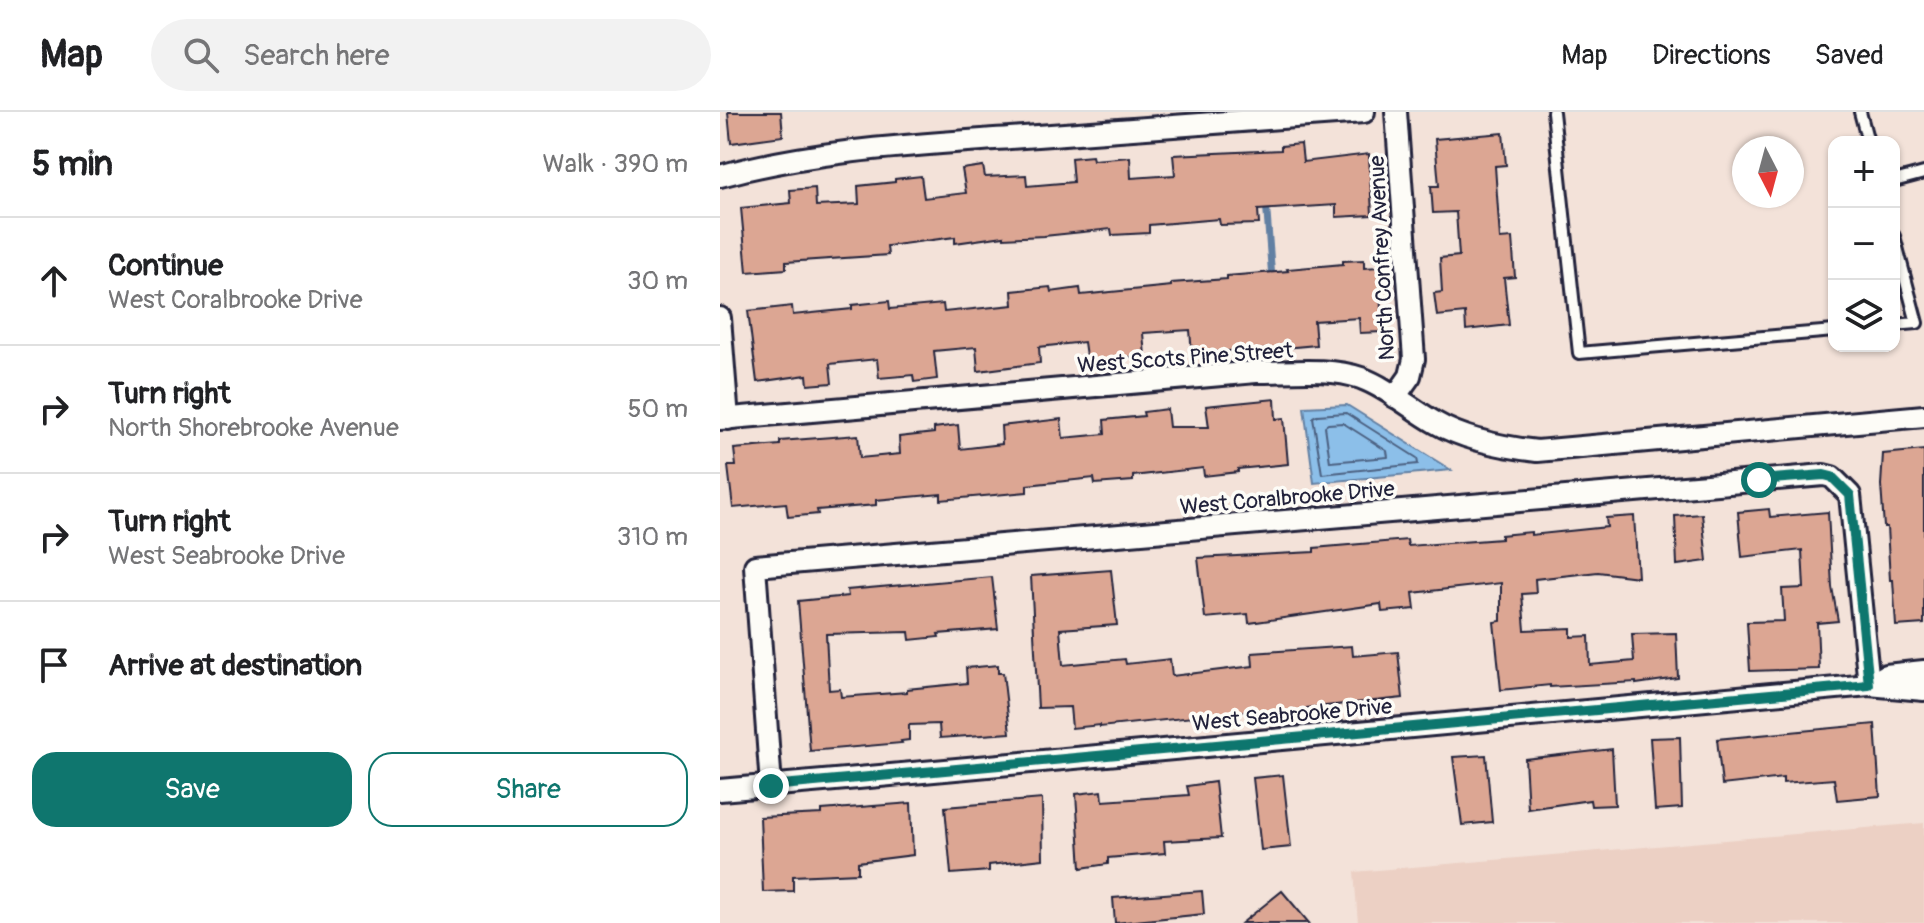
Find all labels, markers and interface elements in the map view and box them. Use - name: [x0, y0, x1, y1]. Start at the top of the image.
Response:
- search box: [151, 19, 711, 91]
- text: Map: [40, 31, 103, 79]
- icon: search: [179, 33, 223, 77]
- text: Search here: [243, 37, 390, 74]
- text: Map: [1561, 38, 1608, 73]
- text: Directions: [1652, 38, 1771, 73]
- text: Saved: [1815, 38, 1884, 73]
- north arrow: [1732, 136, 1804, 208]
- map controls: [1828, 136, 1900, 352]
- button: +: [1828, 136, 1900, 208]
- text: 5 min: [32, 143, 113, 186]
- text: Walk · 390 m: [543, 148, 688, 180]
- street label: North Confrey Avenue: [1363, 155, 1401, 361]
- button: −: [1828, 208, 1900, 280]
- text: Continue: [108, 247, 223, 284]
- icon: ahead: [32, 259, 76, 303]
- text: 30 m: [627, 265, 688, 297]
- button: layers: [1828, 280, 1900, 352]
- text: West Coralbrooke Drive: [108, 284, 363, 316]
- street label: West Scots Pine Street: [1076, 336, 1294, 379]
- text: Turn right: [108, 375, 231, 412]
- icon: right: [32, 387, 76, 431]
- text: 50 m: [627, 393, 688, 425]
- text: North Shorebrooke Avenue: [108, 412, 399, 444]
- route start: [1741, 462, 1777, 498]
- street label: West Coralbrooke Drive: [1179, 475, 1396, 521]
- text: Turn right: [108, 503, 231, 540]
- icon: right: [32, 515, 76, 559]
- text: 310 m: [617, 521, 688, 553]
- text: West Seabrooke Drive: [108, 540, 345, 572]
- icon: arrive: [32, 643, 76, 687]
- text: Arrive at destination: [108, 647, 362, 684]
- street label: West Seabrooke Drive: [1191, 692, 1393, 738]
- button: Save: [32, 752, 352, 827]
- button: Share: [368, 752, 688, 827]
- route end: [753, 768, 789, 804]

